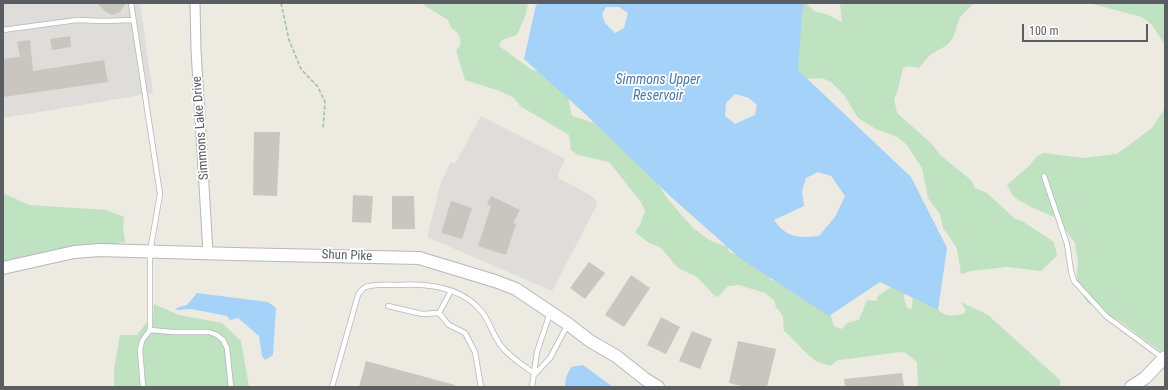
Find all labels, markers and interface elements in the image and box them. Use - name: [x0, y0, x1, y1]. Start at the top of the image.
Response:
- scale bar: [1024, 16, 1150, 42]
- text: 100 m: [1029, 24, 1059, 38]
- water label: Simmons Upper Reservoir: [616, 72, 700, 104]
- street label: Simmons Lake Drive: [190, 75, 212, 181]
- street label: Shun Pike: [321, 247, 373, 265]

